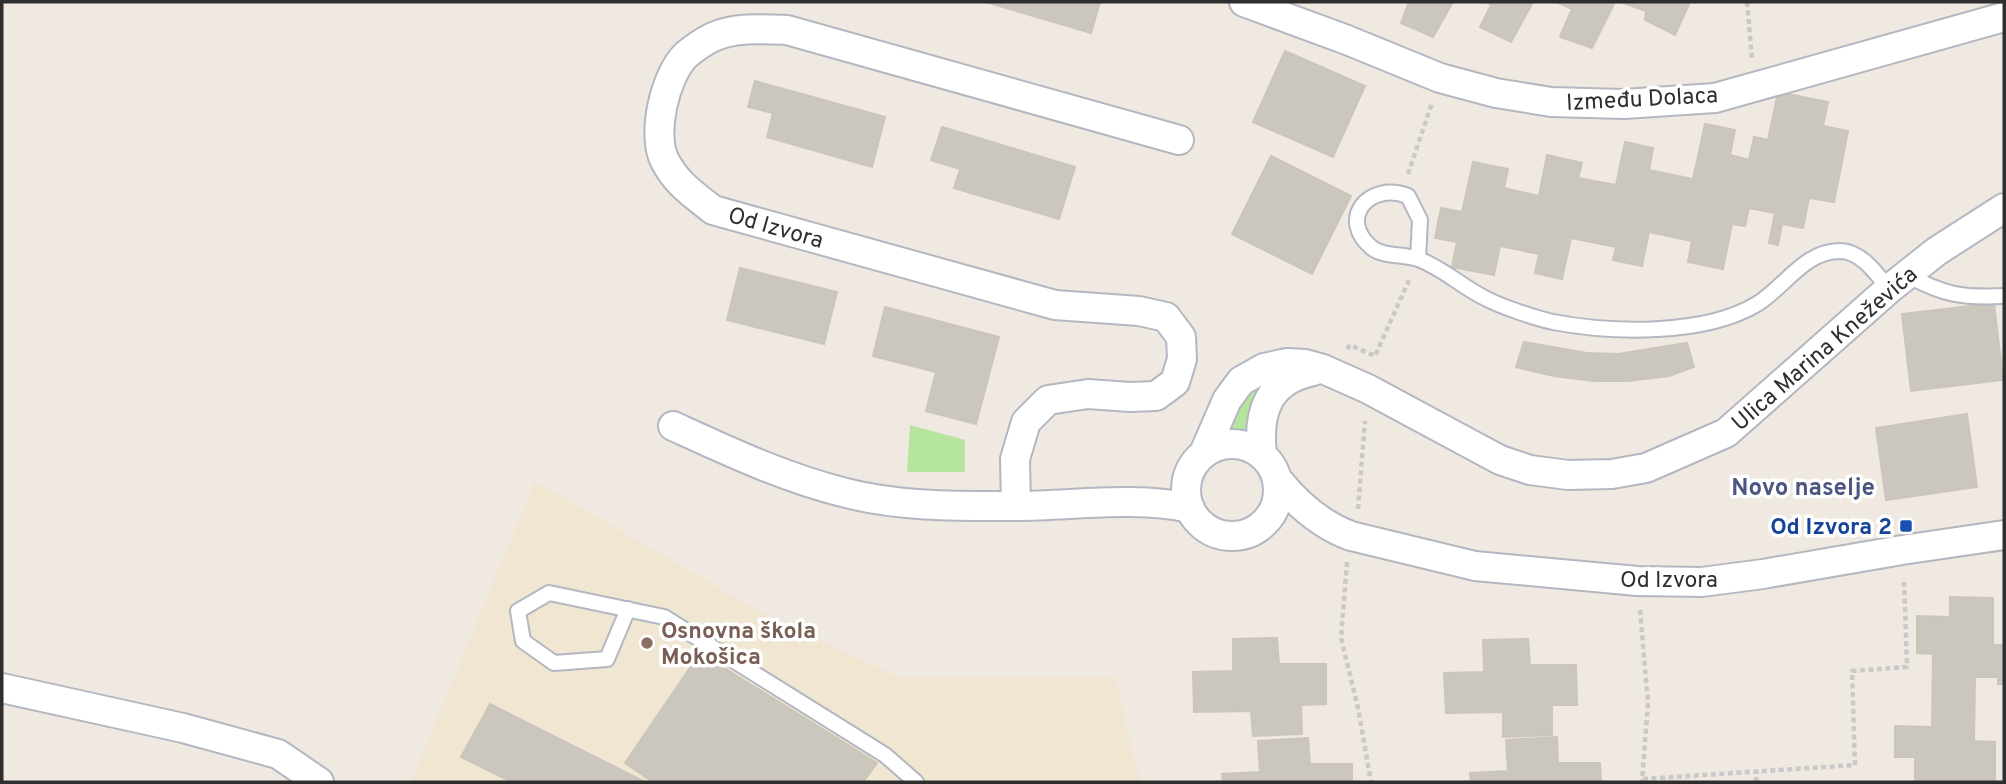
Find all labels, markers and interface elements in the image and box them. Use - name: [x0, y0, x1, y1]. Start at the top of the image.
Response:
- street label: Između Dolaca: [1565, 82, 1719, 119]
- street label: Od Izvora: [724, 202, 826, 257]
- street label: Ulica Marina Kneževića: [1727, 261, 1925, 439]
- district label: Novo naselje: [1731, 474, 1875, 504]
- place label: Od Izvora 2: [1770, 514, 1892, 543]
- marker: Od Izvora 2: [1898, 518, 1914, 534]
- street label: Od Izvora: [1620, 567, 1718, 596]
- place label: Osnovna škola Mokošica: [661, 618, 816, 673]
- marker: Osnovna škola Mokošica: [639, 635, 655, 651]

